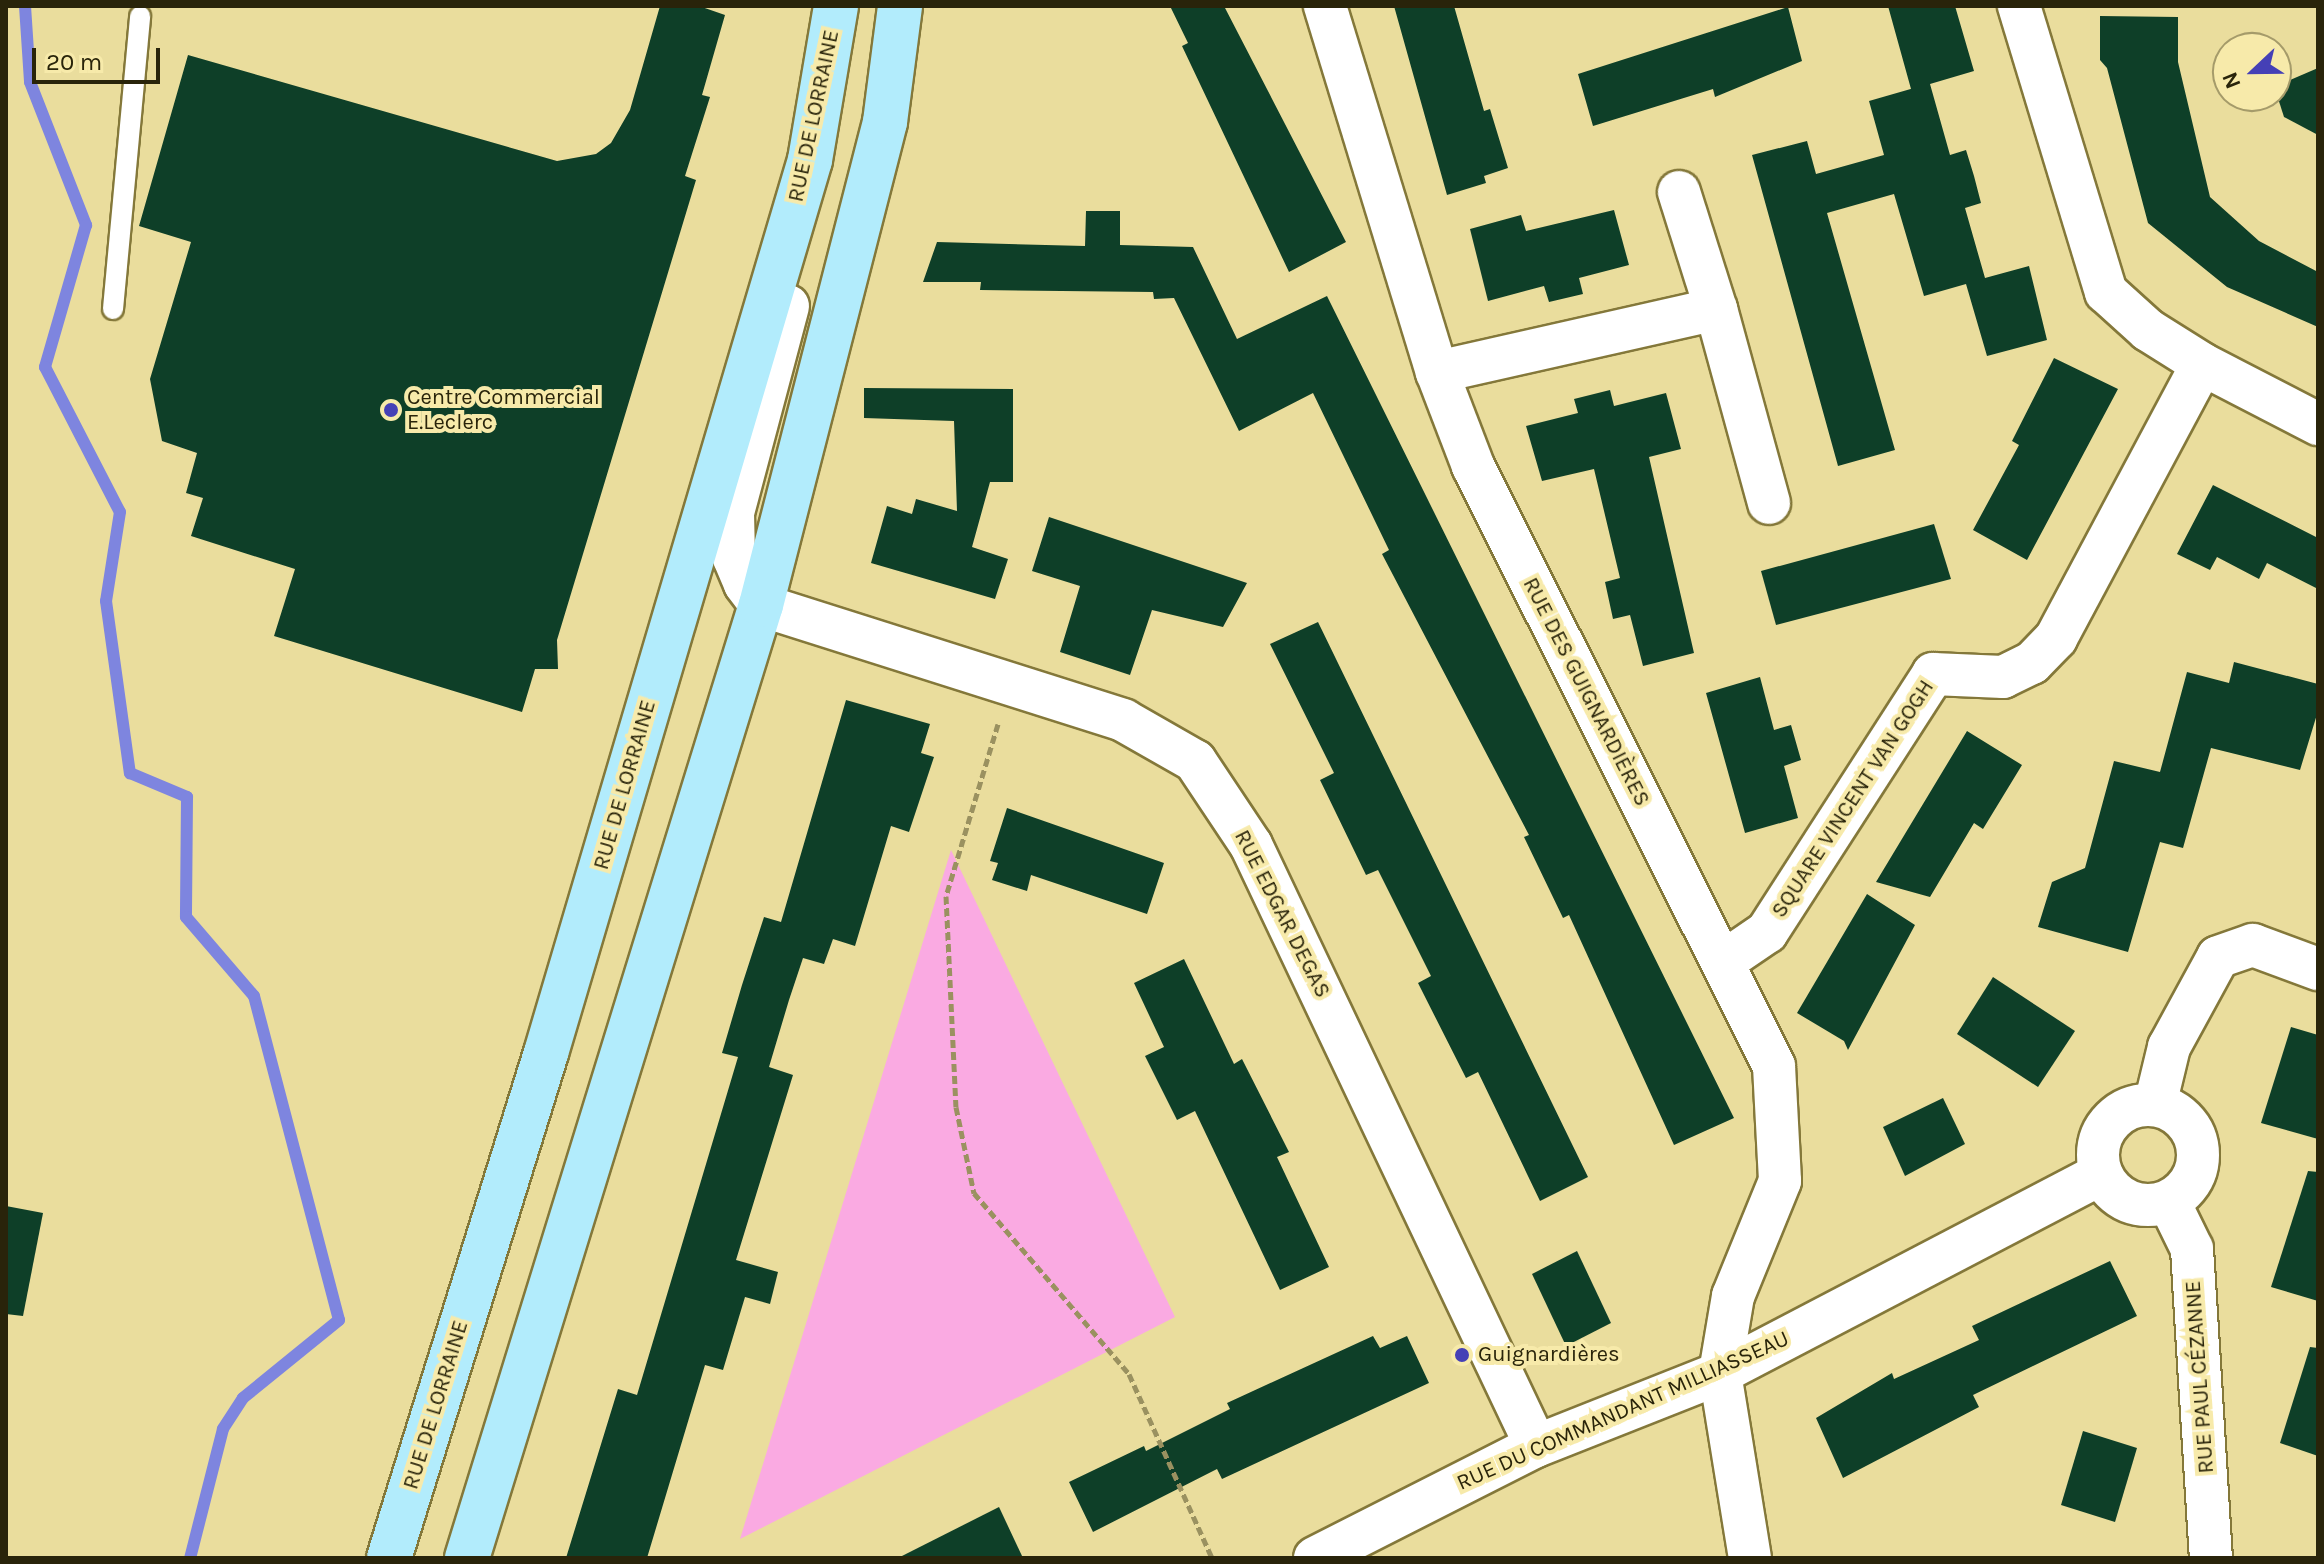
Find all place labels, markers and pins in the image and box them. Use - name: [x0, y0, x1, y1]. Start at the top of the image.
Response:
- place label: Centre Commercial E.Leclerc: [407, 384, 600, 436]
- marker: Centre Commercial E.Leclerc: [382, 401, 400, 419]
- place label: Guignardières: [1478, 1342, 1620, 1368]
- marker: Guignardières: [1453, 1346, 1471, 1364]

